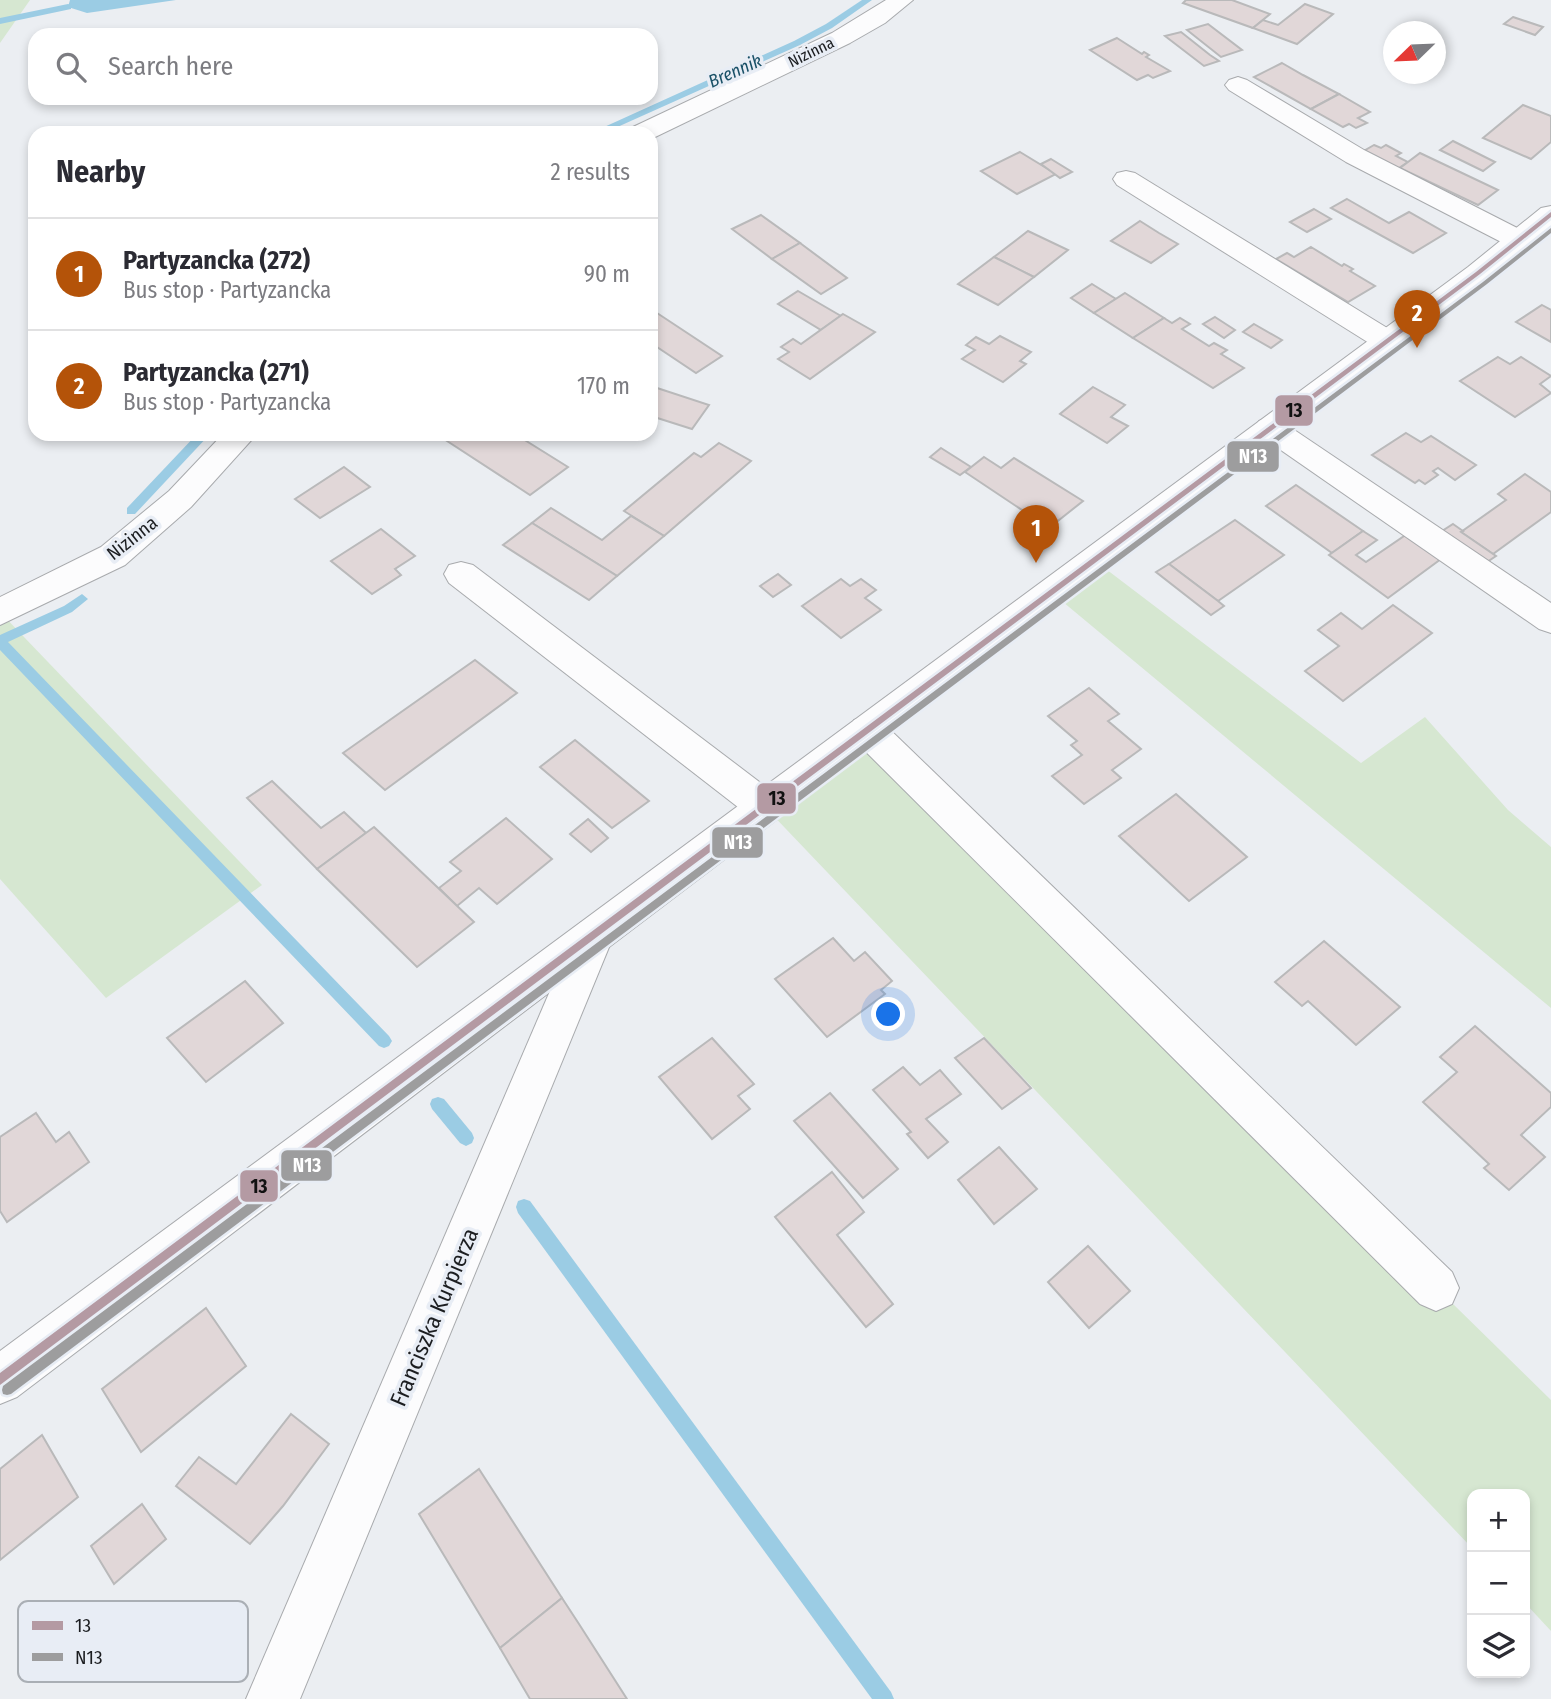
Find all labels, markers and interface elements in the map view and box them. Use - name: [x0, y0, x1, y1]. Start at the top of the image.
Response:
- north arrow: [1383, 21, 1446, 84]
- search box: [28, 28, 658, 105]
- street label: Nizinna: [785, 33, 837, 71]
- icon: search: [52, 48, 90, 86]
- water label: Brennik: [705, 49, 765, 93]
- text: Search here: [108, 51, 233, 82]
- text: Nearby: [56, 154, 145, 190]
- text: 2 results: [550, 158, 630, 186]
- text: Partyzancka (272): [123, 245, 310, 276]
- text: 1: [74, 260, 84, 288]
- text: 90 m: [584, 260, 630, 288]
- text: Bus stop · Partyzancka: [123, 276, 331, 304]
- pin: 2: [1394, 290, 1440, 348]
- text: Partyzancka (271): [123, 357, 309, 388]
- text: 2: [74, 372, 84, 400]
- text: 170 m: [577, 372, 630, 400]
- text: Bus stop · Partyzancka: [123, 388, 331, 416]
- line badge: 13: [1274, 394, 1314, 427]
- text: 13: [1285, 399, 1303, 422]
- line badge: N13: [1226, 440, 1280, 473]
- text: N13: [1239, 445, 1267, 468]
- pin: 1: [1013, 505, 1059, 563]
- street label: Nizinna: [102, 511, 162, 565]
- line badge: 13: [756, 782, 797, 815]
- text: 13: [768, 787, 786, 810]
- line badge: N13: [711, 826, 764, 859]
- text: N13: [724, 831, 752, 854]
- your location: [871, 997, 905, 1031]
- line badge: N13: [280, 1149, 333, 1182]
- text: N13: [293, 1154, 321, 1177]
- line badge: 13: [239, 1169, 279, 1203]
- text: 13: [250, 1175, 268, 1198]
- street label: Franciszka Kurpierza: [384, 1224, 484, 1410]
- map controls: [1467, 1489, 1530, 1678]
- button: +: [1467, 1489, 1530, 1552]
- button: −: [1467, 1552, 1530, 1615]
- legend: [18, 1601, 248, 1682]
- text: 13: [75, 1614, 91, 1637]
- button: layers: [1467, 1615, 1530, 1678]
- text: N13: [75, 1646, 103, 1669]

